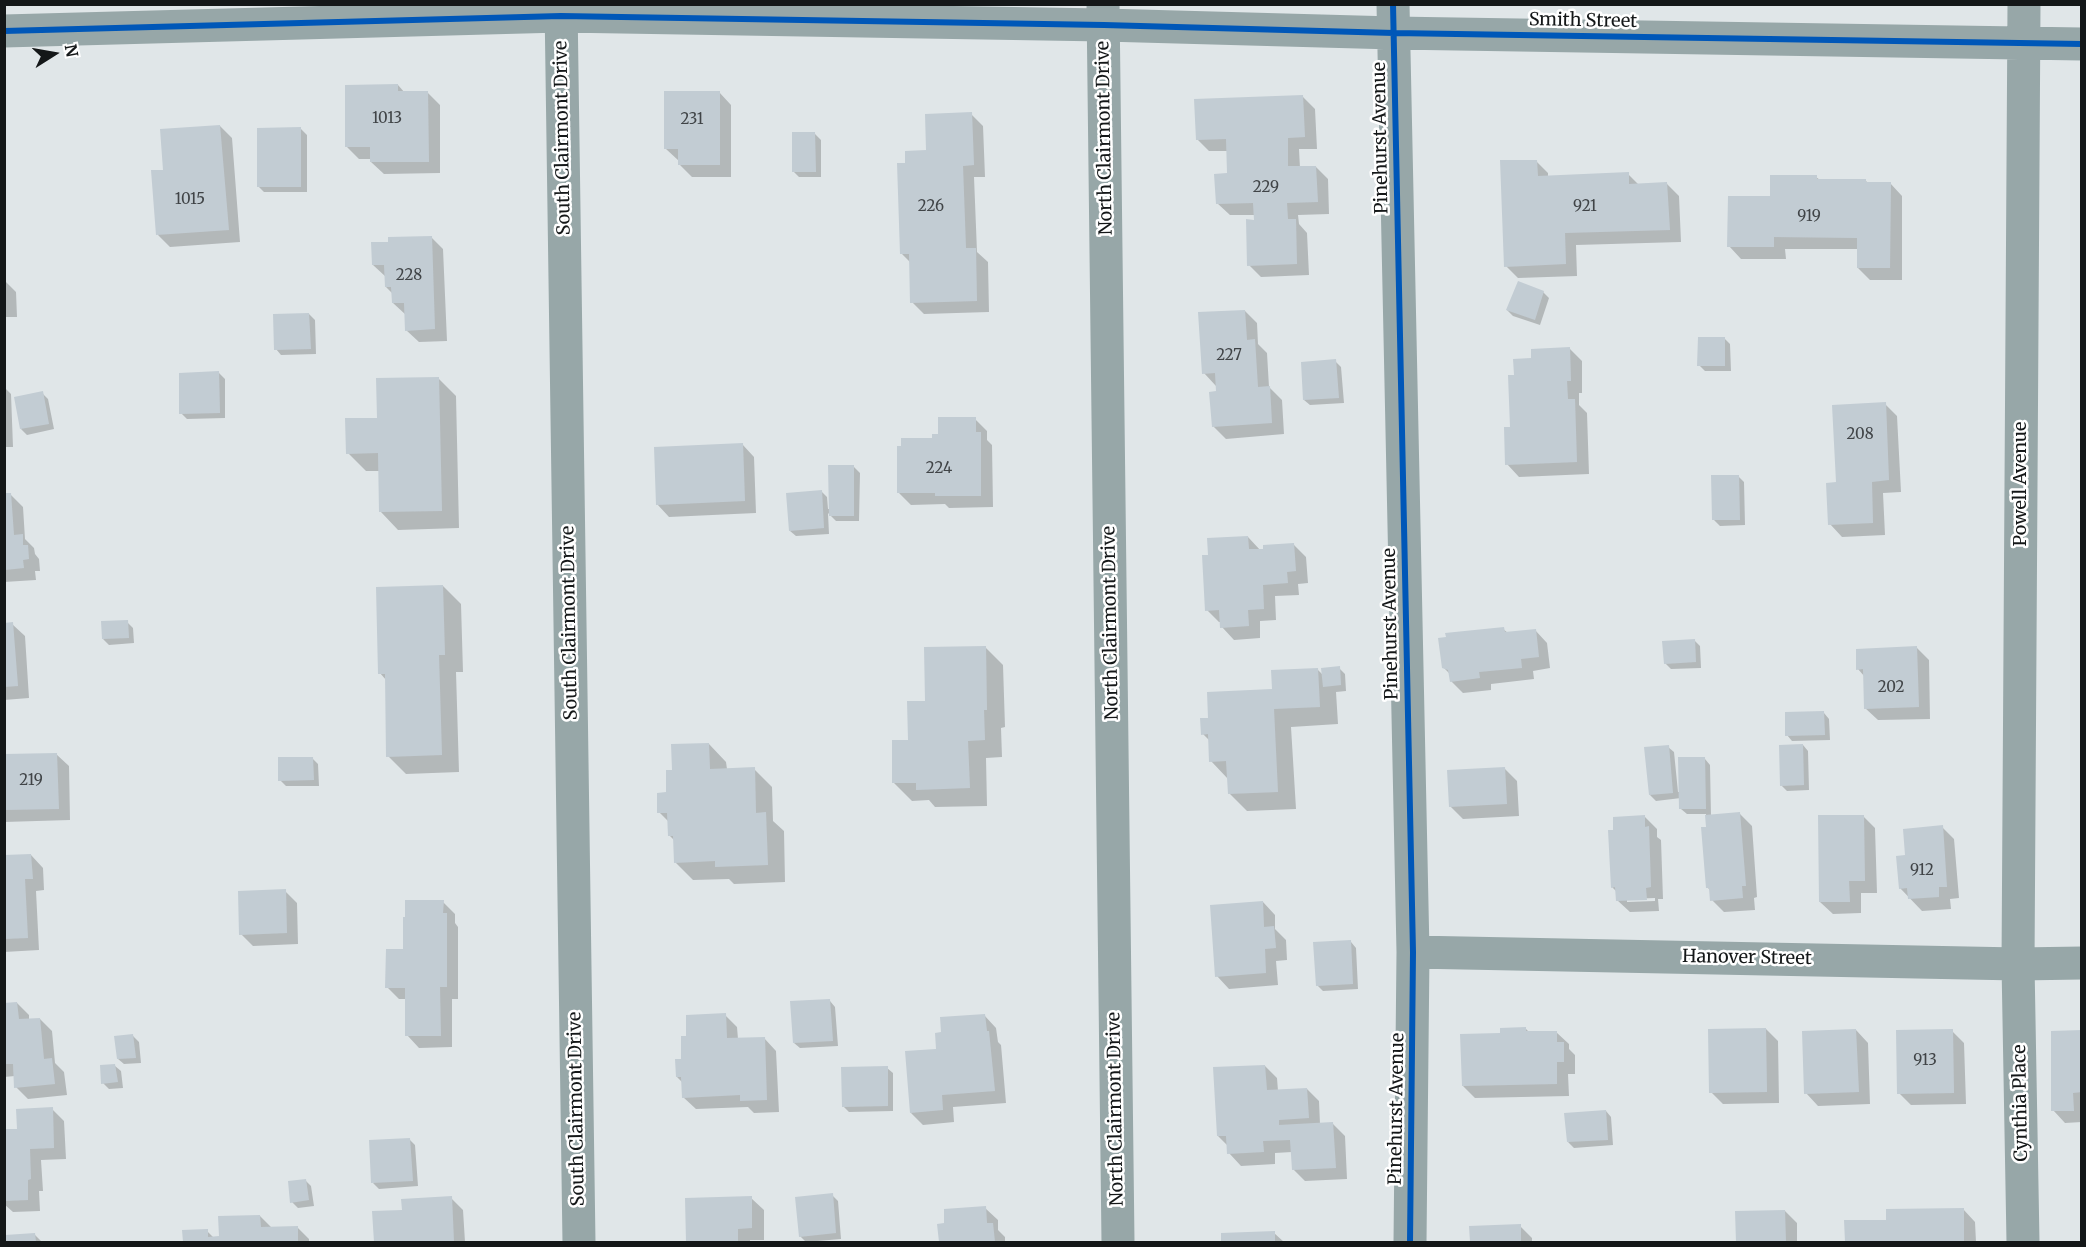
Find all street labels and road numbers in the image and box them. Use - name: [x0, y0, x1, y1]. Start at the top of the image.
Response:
- street label: Smith Street: [1529, 9, 1637, 33]
- street label: South Clairmont Drive: [551, 41, 575, 235]
- street label: North Clairmont Drive: [1093, 41, 1117, 235]
- street label: Pinehurst Avenue: [1369, 62, 1393, 214]
- street label: Powell Avenue: [2010, 422, 2032, 546]
- street label: South Clairmont Drive: [558, 526, 582, 720]
- street label: North Clairmont Drive: [1099, 526, 1123, 720]
- street label: Pinehurst Avenue: [1379, 548, 1403, 700]
- street label: Hanover Street: [1682, 946, 1812, 970]
- street label: South Clairmont Drive: [565, 1012, 589, 1206]
- street label: North Clairmont Drive: [1104, 1012, 1128, 1206]
- street label: Pinehurst Avenue: [1385, 1033, 1409, 1185]
- street label: Cynthia Place: [2009, 1044, 2033, 1162]

